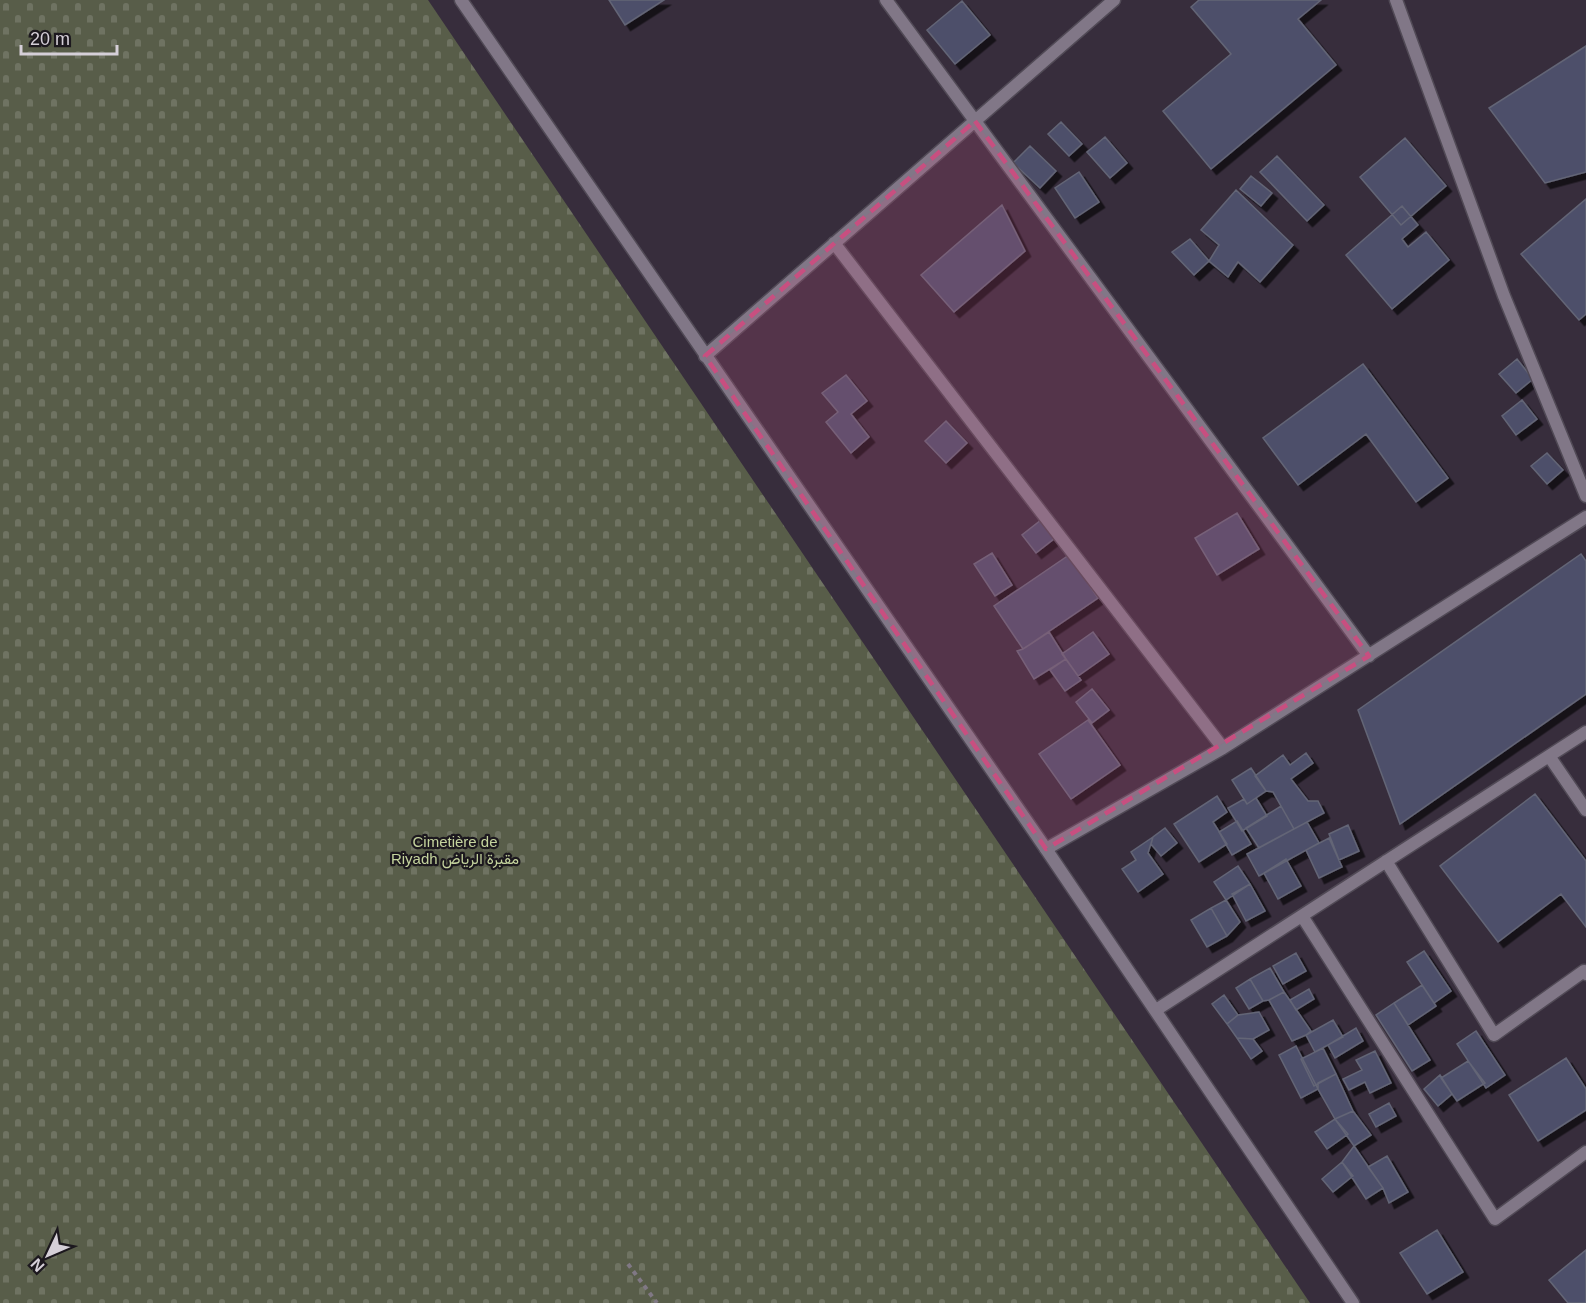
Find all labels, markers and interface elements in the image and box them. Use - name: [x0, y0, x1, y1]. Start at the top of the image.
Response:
- scale bar: [21, 18, 117, 56]
- text: 20 m: [30, 29, 70, 49]
- park label: Cimetière de Riyadh مقبرة الرياض: [391, 833, 519, 869]
- north arrow: [18, 1225, 78, 1285]
- text: N: [27, 1255, 48, 1275]

